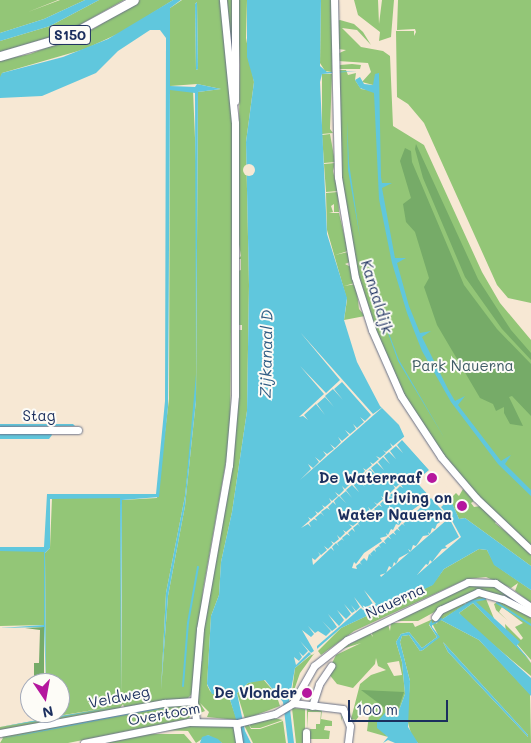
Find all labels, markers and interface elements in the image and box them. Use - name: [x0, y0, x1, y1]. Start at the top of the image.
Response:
- road number: S150: [49, 24, 91, 46]
- street label: Kanaaldijk: [357, 258, 397, 336]
- water label: Zijkanaal D: [256, 310, 276, 398]
- park label: Park Nauerna: [412, 357, 514, 375]
- street label: Stag: [22, 407, 56, 425]
- place label: De Waterraaf: [319, 469, 422, 487]
- marker: De Waterraaf: [426, 472, 438, 484]
- place label: Living on Water Nauerna: [337, 488, 452, 523]
- marker: Living on Water Nauerna: [456, 500, 468, 512]
- street label: Nauerna: [363, 580, 427, 622]
- north arrow: [20, 673, 70, 723]
- street label: Veldweg: [87, 682, 151, 712]
- place label: De Vlonder: [214, 684, 297, 702]
- marker: De Vlonder: [301, 687, 313, 699]
- scale bar: [351, 690, 451, 722]
- street label: Overtoom: [127, 699, 201, 729]
- text: 100 m: [356, 699, 398, 719]
- text: N: [41, 702, 55, 723]

